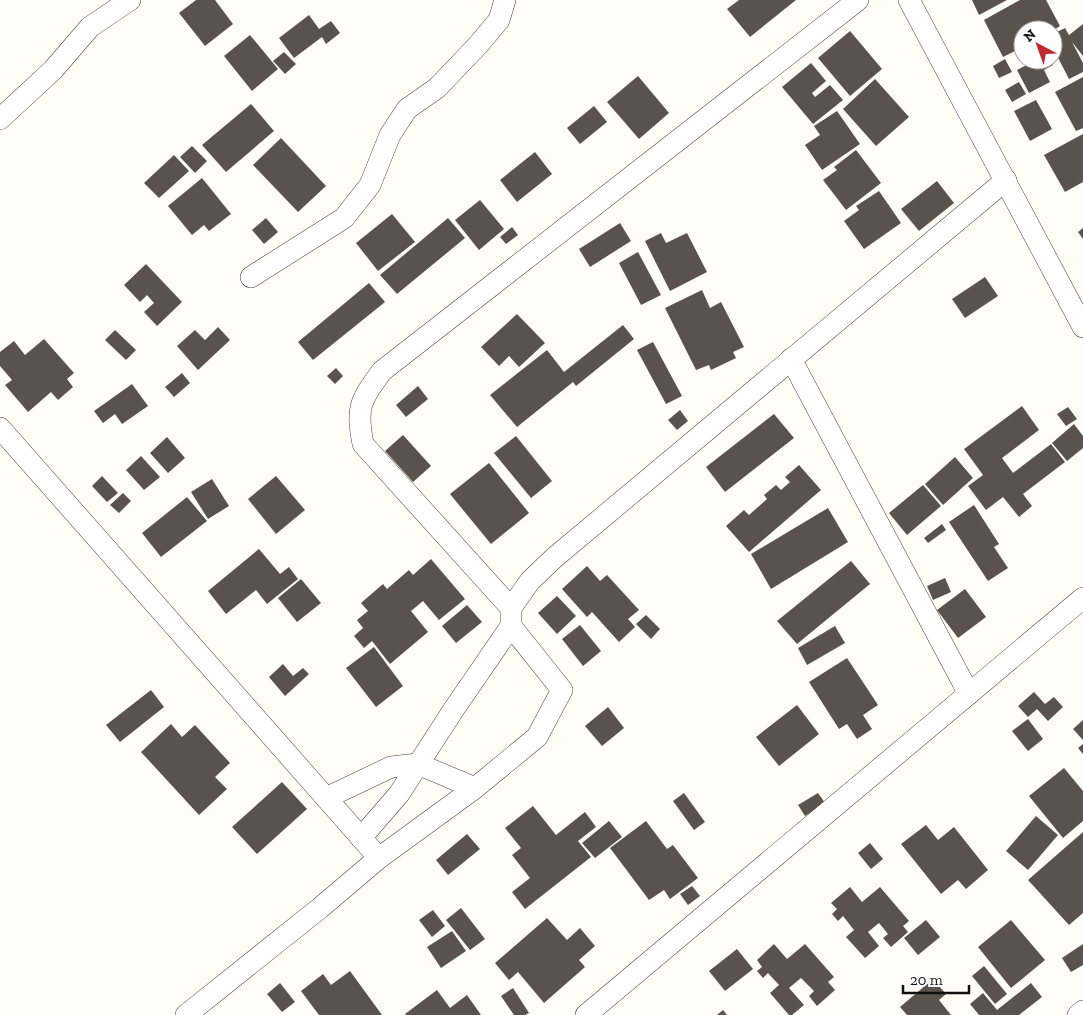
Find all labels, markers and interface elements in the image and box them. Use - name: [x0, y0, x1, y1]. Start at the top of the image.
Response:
- north arrow: [1013, 20, 1063, 70]
- text: N: [1020, 25, 1040, 45]
- scale bar: [903, 962, 969, 994]
- text: 20 m: [910, 971, 943, 989]

